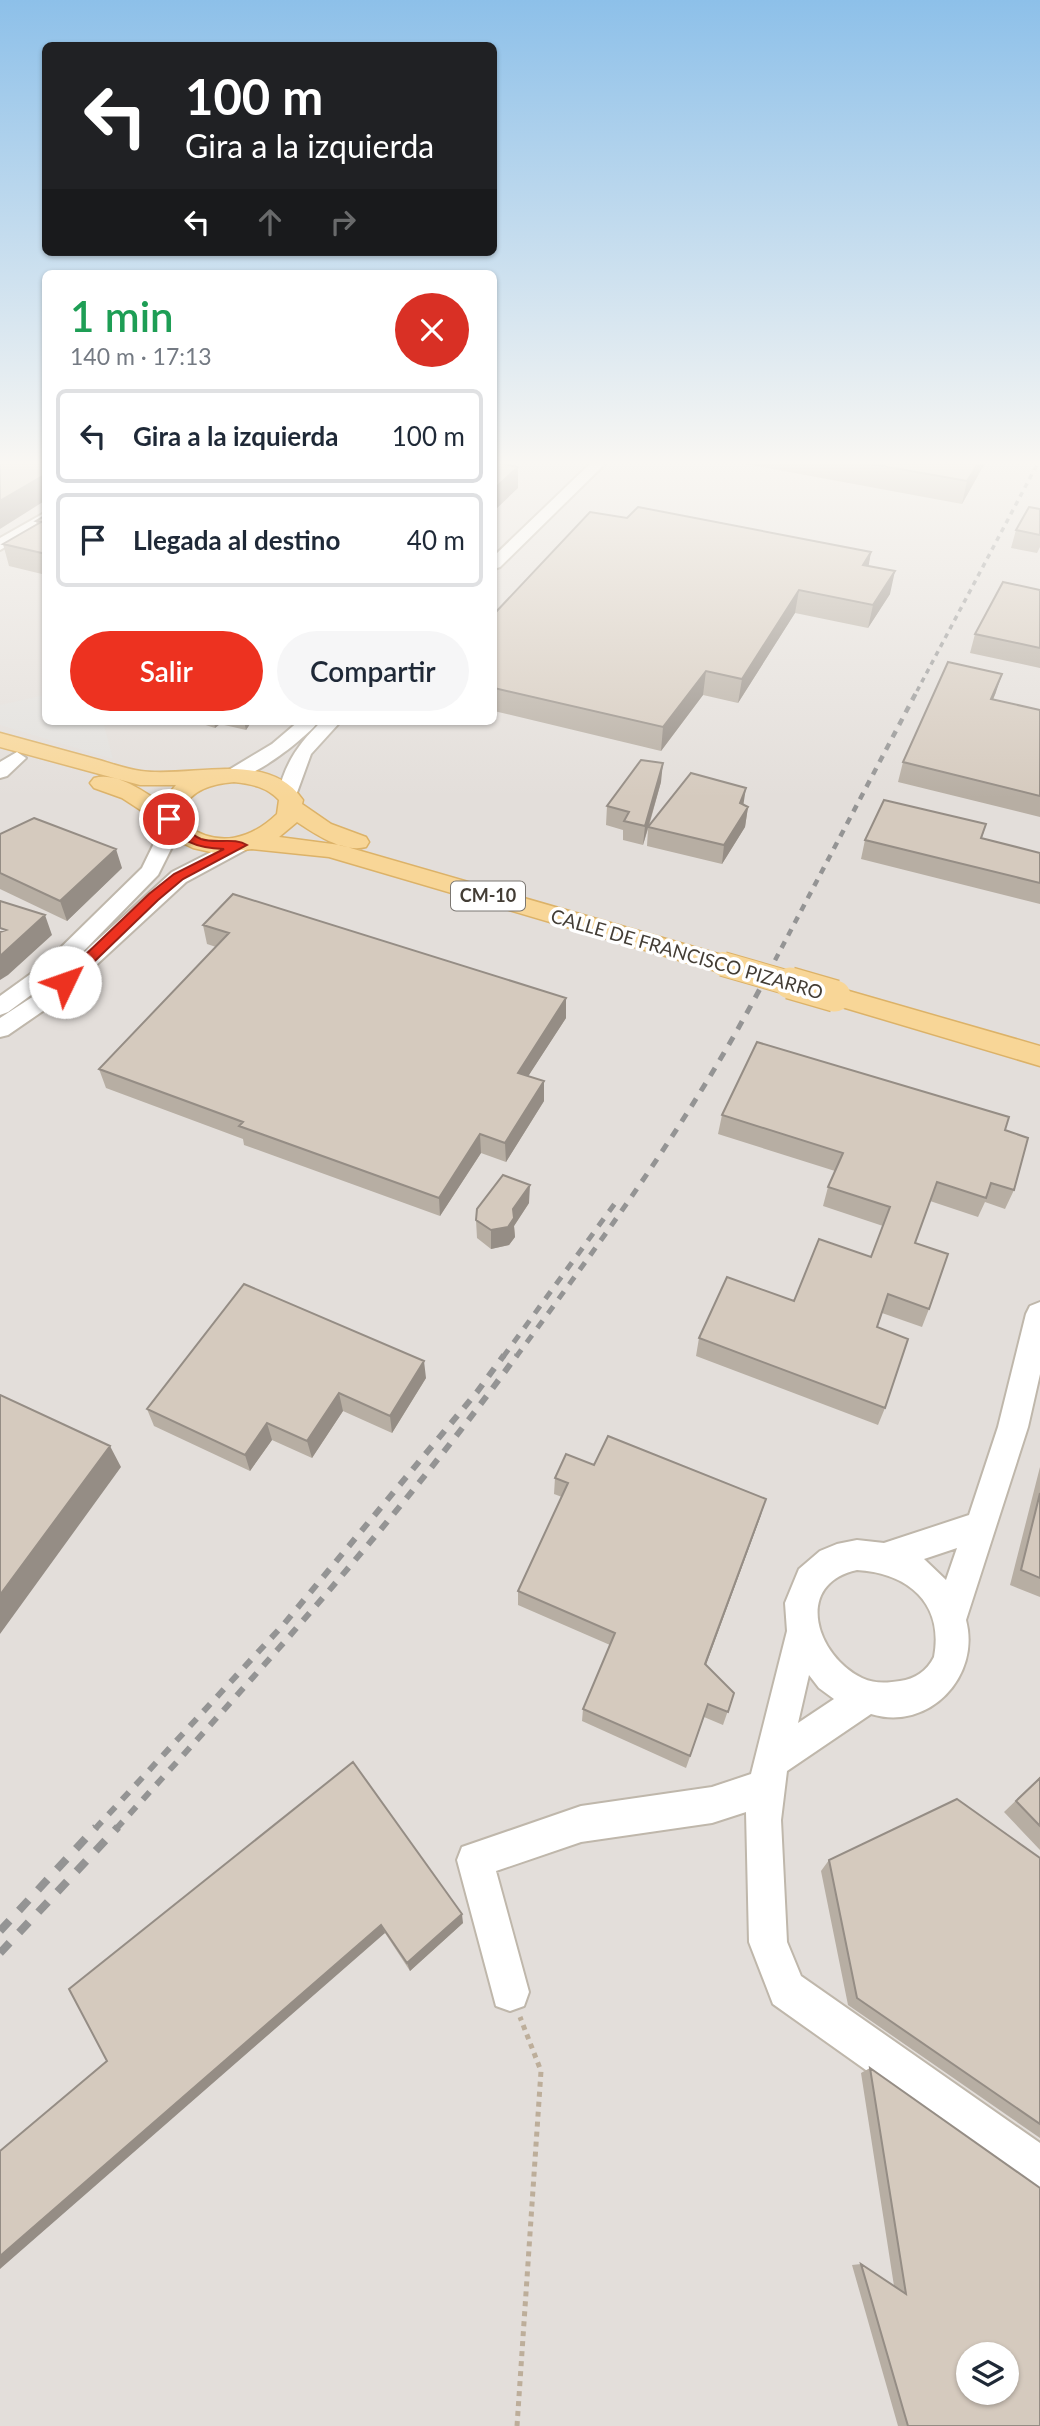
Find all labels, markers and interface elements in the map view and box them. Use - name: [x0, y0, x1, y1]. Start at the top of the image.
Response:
- text: 100 m: [185, 67, 323, 125]
- icon: left: [70, 70, 161, 161]
- text: Gira a la izquierda: [185, 126, 434, 165]
- icon: left: [178, 203, 216, 241]
- icon: ahead: [251, 203, 289, 241]
- icon: right: [324, 203, 362, 241]
- text: 1 min: [70, 291, 174, 341]
- button: close: [395, 293, 469, 367]
- text: 140 m · 17:13: [70, 342, 212, 370]
- icon: left: [74, 417, 112, 455]
- text: Gira a la izquierda: [133, 420, 339, 452]
- text: 100 m: [392, 420, 465, 452]
- icon: arrive: [74, 521, 112, 559]
- text: Llegada al destino: [133, 524, 340, 556]
- text: 40 m: [407, 524, 465, 556]
- button: Salir: [70, 631, 263, 711]
- button: Compartir: [277, 631, 469, 711]
- pin: [139, 789, 199, 849]
- icon: arrive: [150, 800, 188, 838]
- road number: CM-10: [451, 882, 525, 911]
- street label: CALLE DE FRANCISCO PIZARRO: [548, 904, 826, 1003]
- position arrow: [28, 945, 102, 1019]
- map controls: [956, 2342, 1019, 2405]
- button: layers: [956, 2342, 1019, 2405]

